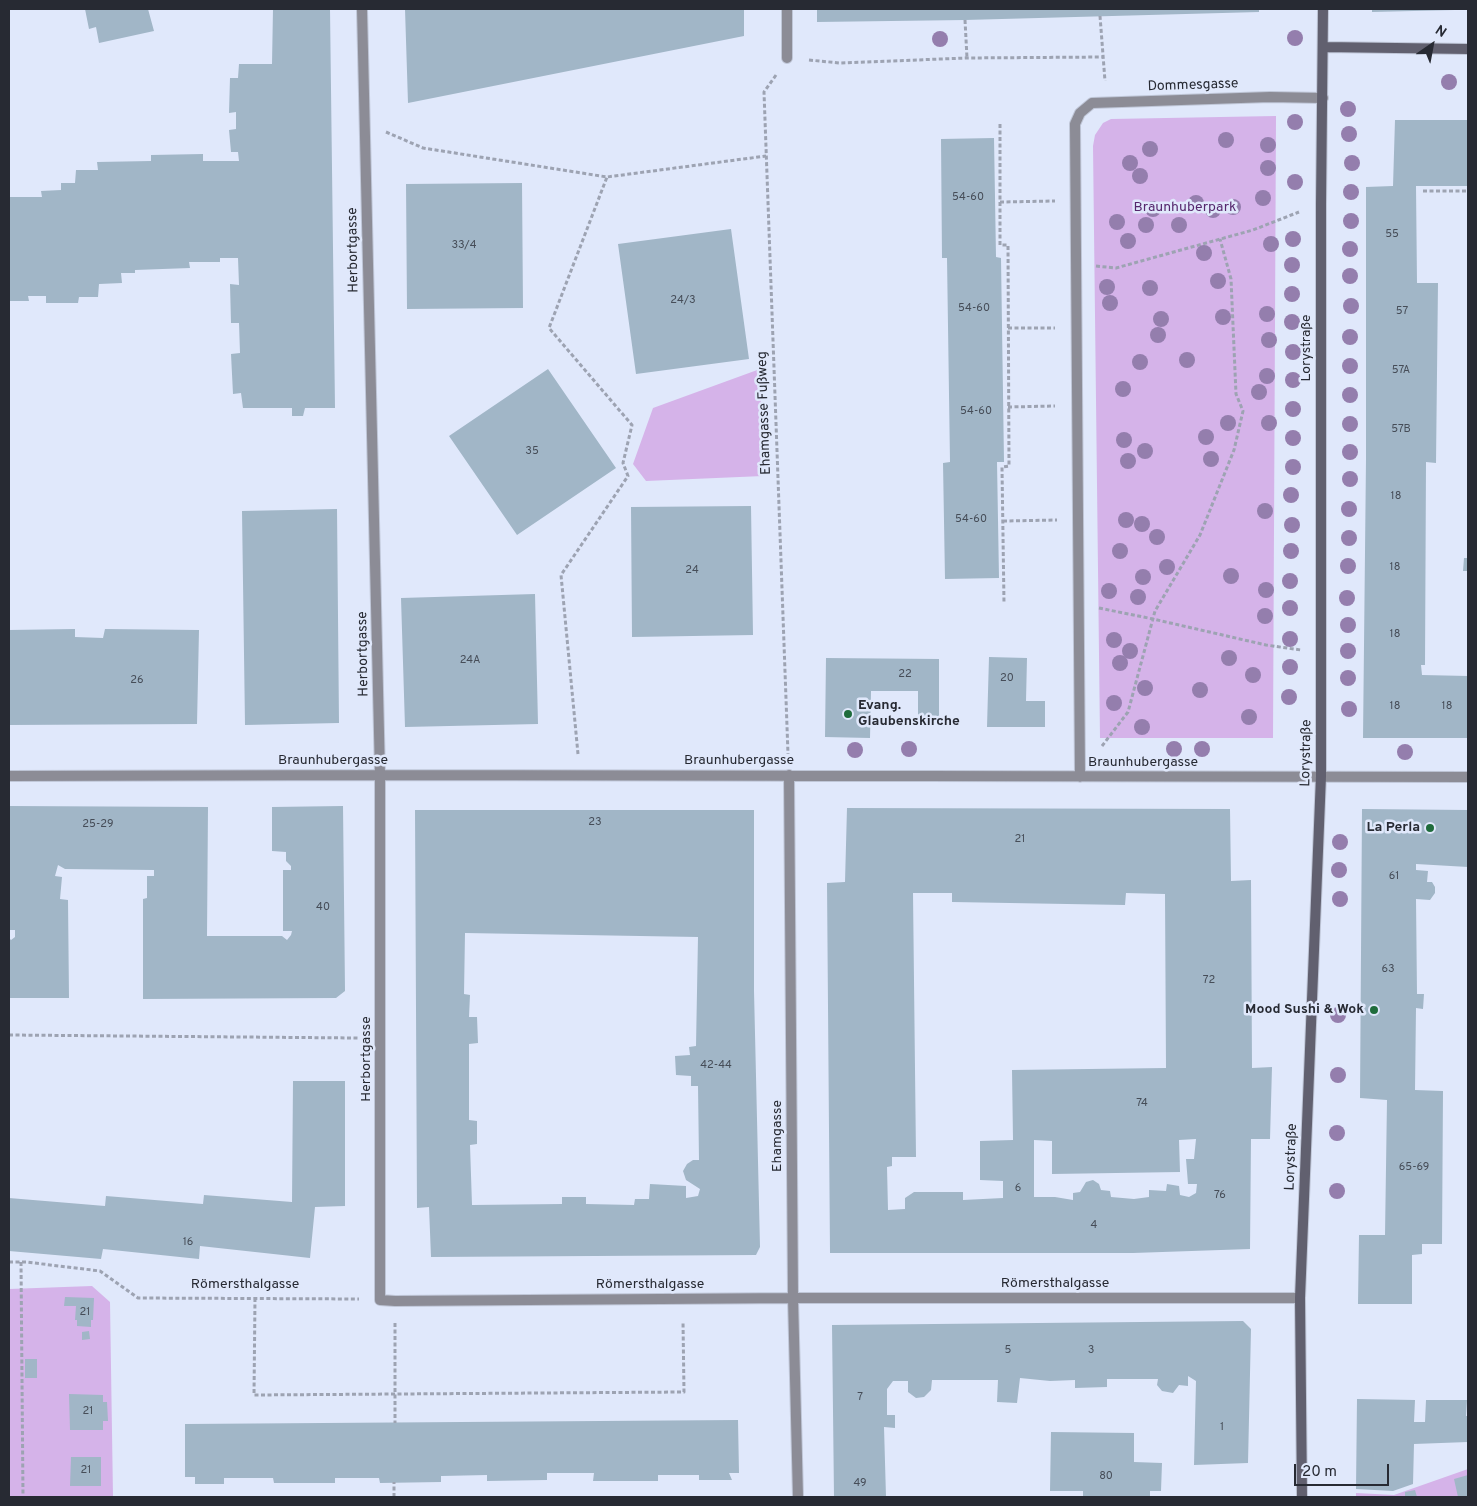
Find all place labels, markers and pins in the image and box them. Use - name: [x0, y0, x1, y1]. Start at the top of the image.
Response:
- place label: Evang. Glaubenskirche: [858, 698, 960, 730]
- marker: Evang. Glaubenskirche: [842, 708, 854, 720]
- place label: La Perla: [1367, 820, 1420, 836]
- marker: La Perla: [1424, 822, 1436, 834]
- place label: Mood Sushi & Wok: [1245, 1002, 1364, 1018]
- marker: Mood Sushi & Wok: [1368, 1004, 1380, 1016]

